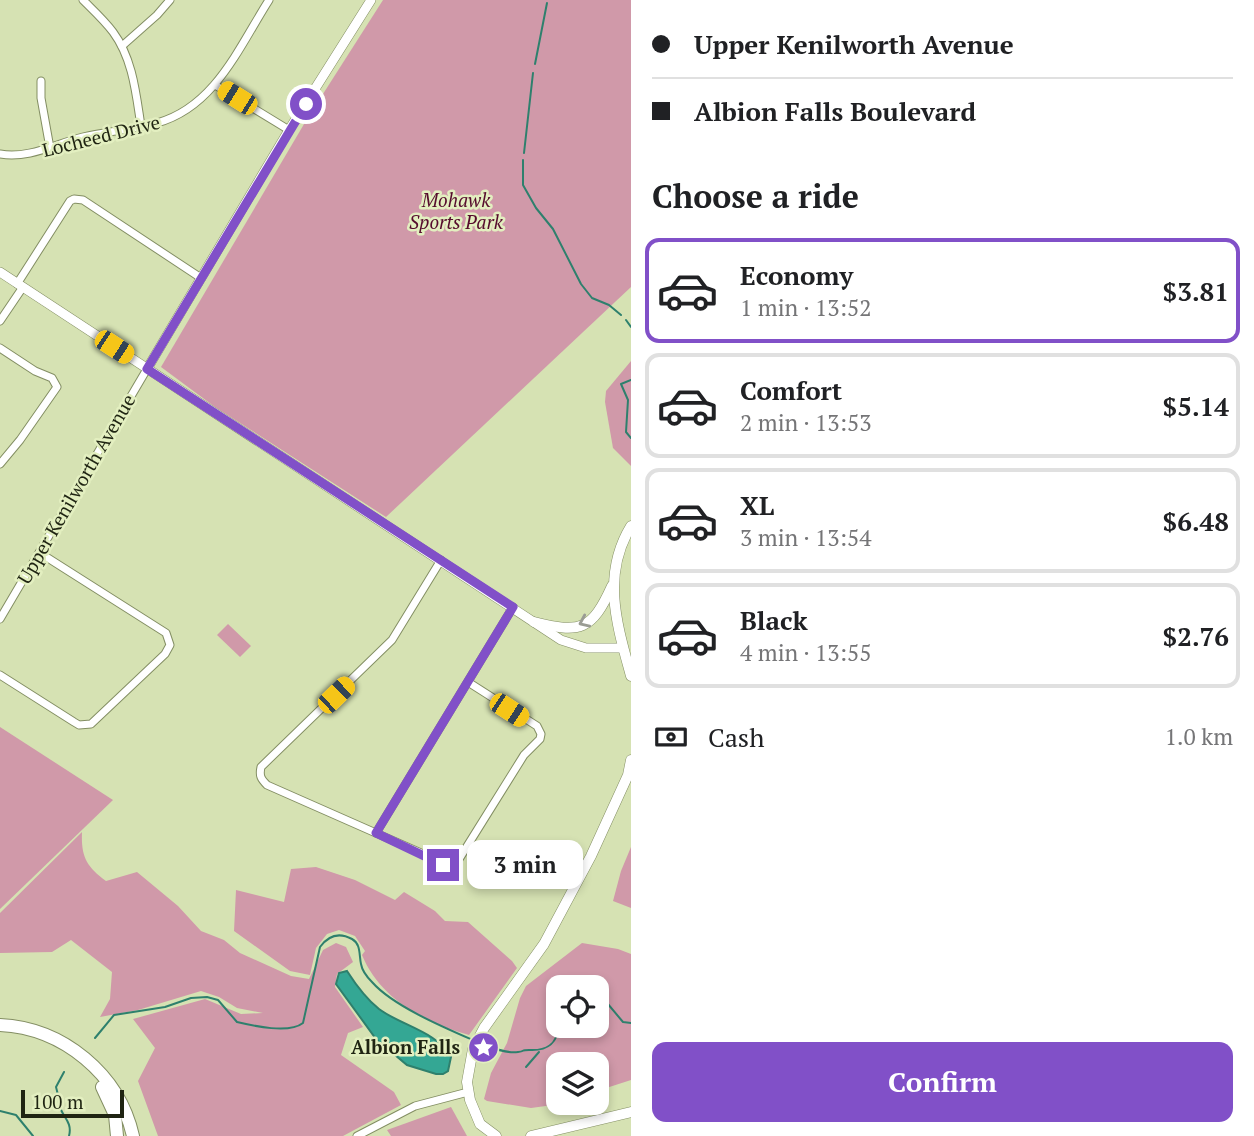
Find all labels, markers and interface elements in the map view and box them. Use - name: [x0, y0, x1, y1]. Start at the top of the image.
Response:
- text: Upper Kenilworth Avenue: [694, 27, 1014, 61]
- car: [214, 78, 261, 118]
- route start: [290, 88, 322, 120]
- text: Albion Falls Boulevard: [694, 94, 976, 128]
- street label: Locheed Drive: [39, 109, 162, 162]
- text: Choose a ride: [652, 175, 859, 217]
- park label: Mohawk Sports Park: [409, 187, 504, 234]
- text: Economy: [740, 258, 853, 292]
- icon: car: [656, 259, 719, 322]
- text: $3.81: [1163, 274, 1229, 308]
- text: 1 min · 13:52: [740, 292, 872, 323]
- car: [91, 327, 138, 367]
- text: Comfort: [740, 373, 842, 407]
- icon: car: [656, 374, 719, 437]
- street label: Upper Kenilworth Avenue: [11, 389, 140, 588]
- text: $5.14: [1163, 389, 1229, 423]
- text: 2 min · 13:53: [740, 407, 872, 438]
- text: XL: [740, 488, 774, 522]
- icon: car: [656, 489, 719, 552]
- text: $6.48: [1163, 504, 1229, 538]
- text: 3 min · 13:54: [740, 522, 872, 553]
- text: Black: [740, 603, 808, 637]
- icon: car: [656, 604, 719, 667]
- one-way arrow: [579, 614, 591, 628]
- text: $2.76: [1163, 619, 1229, 653]
- text: 4 min · 13:55: [740, 637, 872, 668]
- car: [314, 673, 359, 717]
- car: [486, 690, 533, 730]
- icon: cash: [652, 718, 690, 756]
- text: Cash: [708, 720, 764, 754]
- text: 1.0 km: [1165, 721, 1233, 752]
- callout: 3 min: [467, 840, 583, 890]
- route end: [427, 849, 459, 881]
- text: 3 min: [494, 849, 556, 880]
- map controls: [546, 975, 609, 1115]
- button: locate: [546, 975, 609, 1038]
- place icon: Albion Falls: [466, 1030, 500, 1064]
- place label: Albion Falls: [351, 1034, 460, 1059]
- button: Confirm: [652, 1042, 1233, 1122]
- button: layers: [546, 1052, 609, 1115]
- scale bar: [21, 1087, 124, 1119]
- text: 100 m: [32, 1089, 83, 1114]

